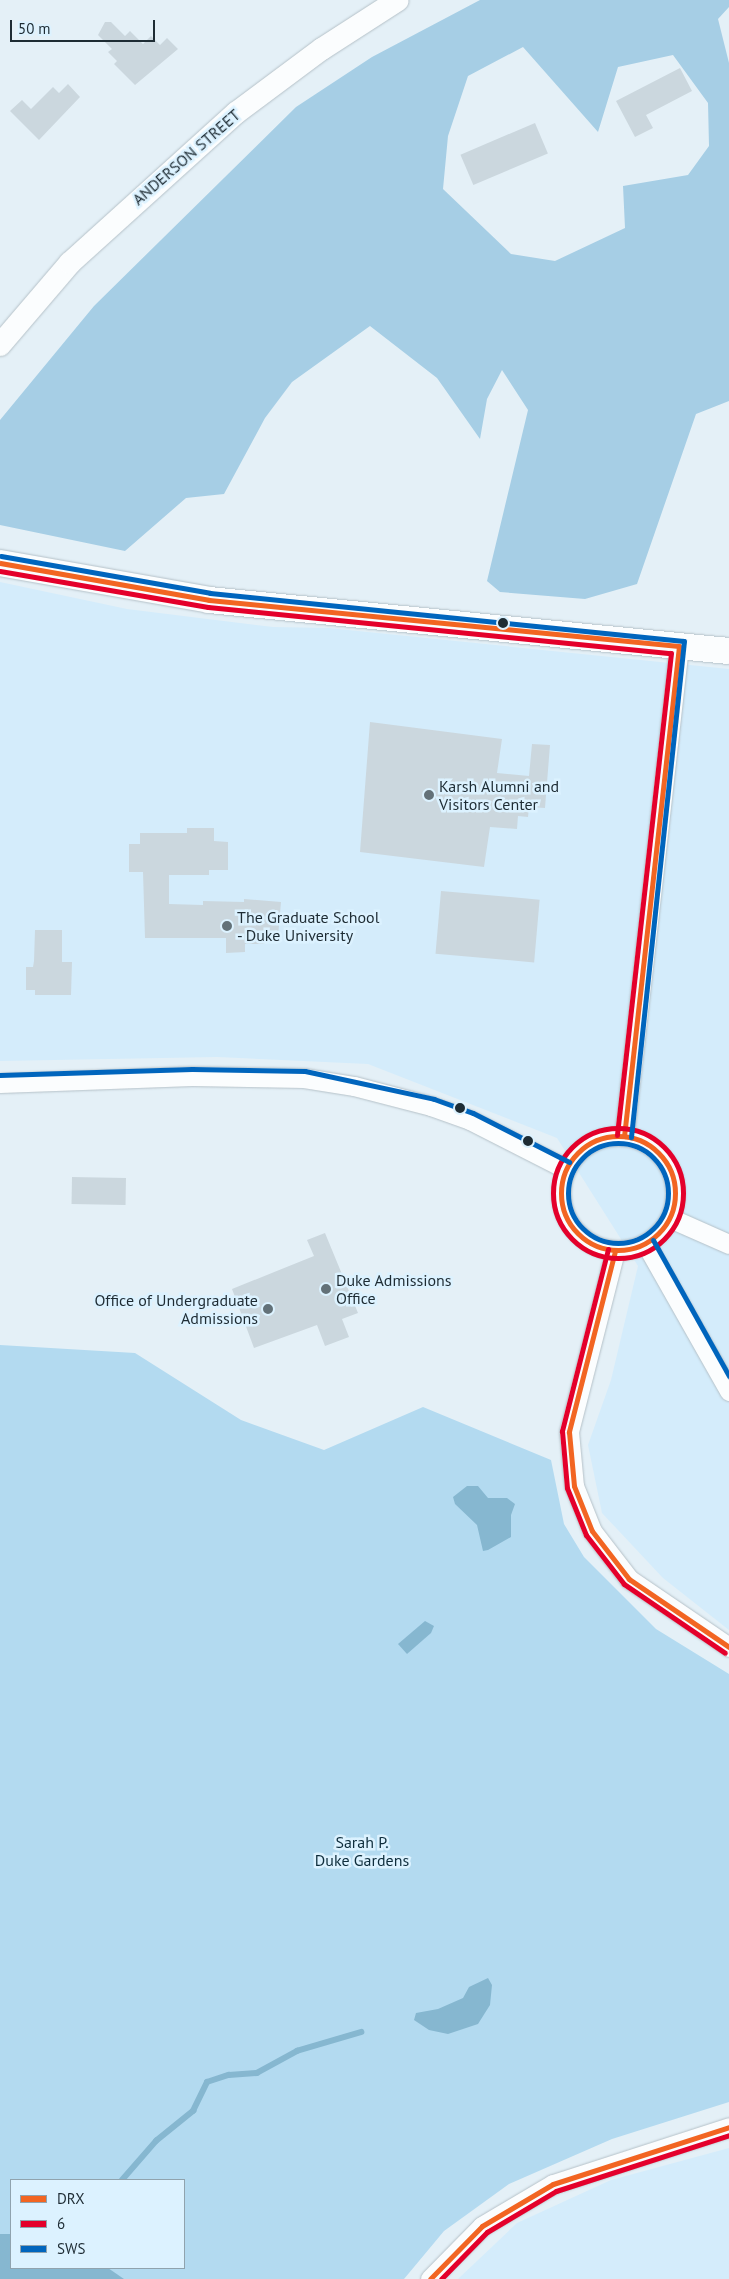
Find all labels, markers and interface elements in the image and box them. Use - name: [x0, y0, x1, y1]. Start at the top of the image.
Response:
- scale bar: [12, 10, 158, 42]
- text: 50 m: [18, 19, 51, 38]
- street label: ANDERSON STREET: [128, 105, 244, 209]
- unlabelled marker: [498, 618, 508, 628]
- place label: Karsh Alumni and Visitors Center: [439, 776, 560, 814]
- marker: Karsh Alumni and Visitors Center: [423, 789, 435, 801]
- place label: The Graduate School - Duke University: [237, 907, 379, 945]
- marker: The Graduate School - Duke University: [221, 920, 233, 932]
- unlabelled marker: [455, 1103, 465, 1113]
- unlabelled marker: [523, 1136, 533, 1146]
- place label: Duke Admissions Office: [336, 1270, 452, 1308]
- marker: Duke Admissions Office: [320, 1283, 332, 1295]
- place label: Office of Undergraduate Admissions: [94, 1290, 258, 1328]
- marker: Office of Undergraduate Admissions: [262, 1303, 274, 1315]
- park label: Sarah P. Duke Gardens: [315, 1832, 409, 1870]
- legend: [10, 2179, 185, 2269]
- text: DRX: [57, 2189, 84, 2208]
- text: 6: [57, 2214, 65, 2233]
- text: SWS: [57, 2239, 85, 2258]

